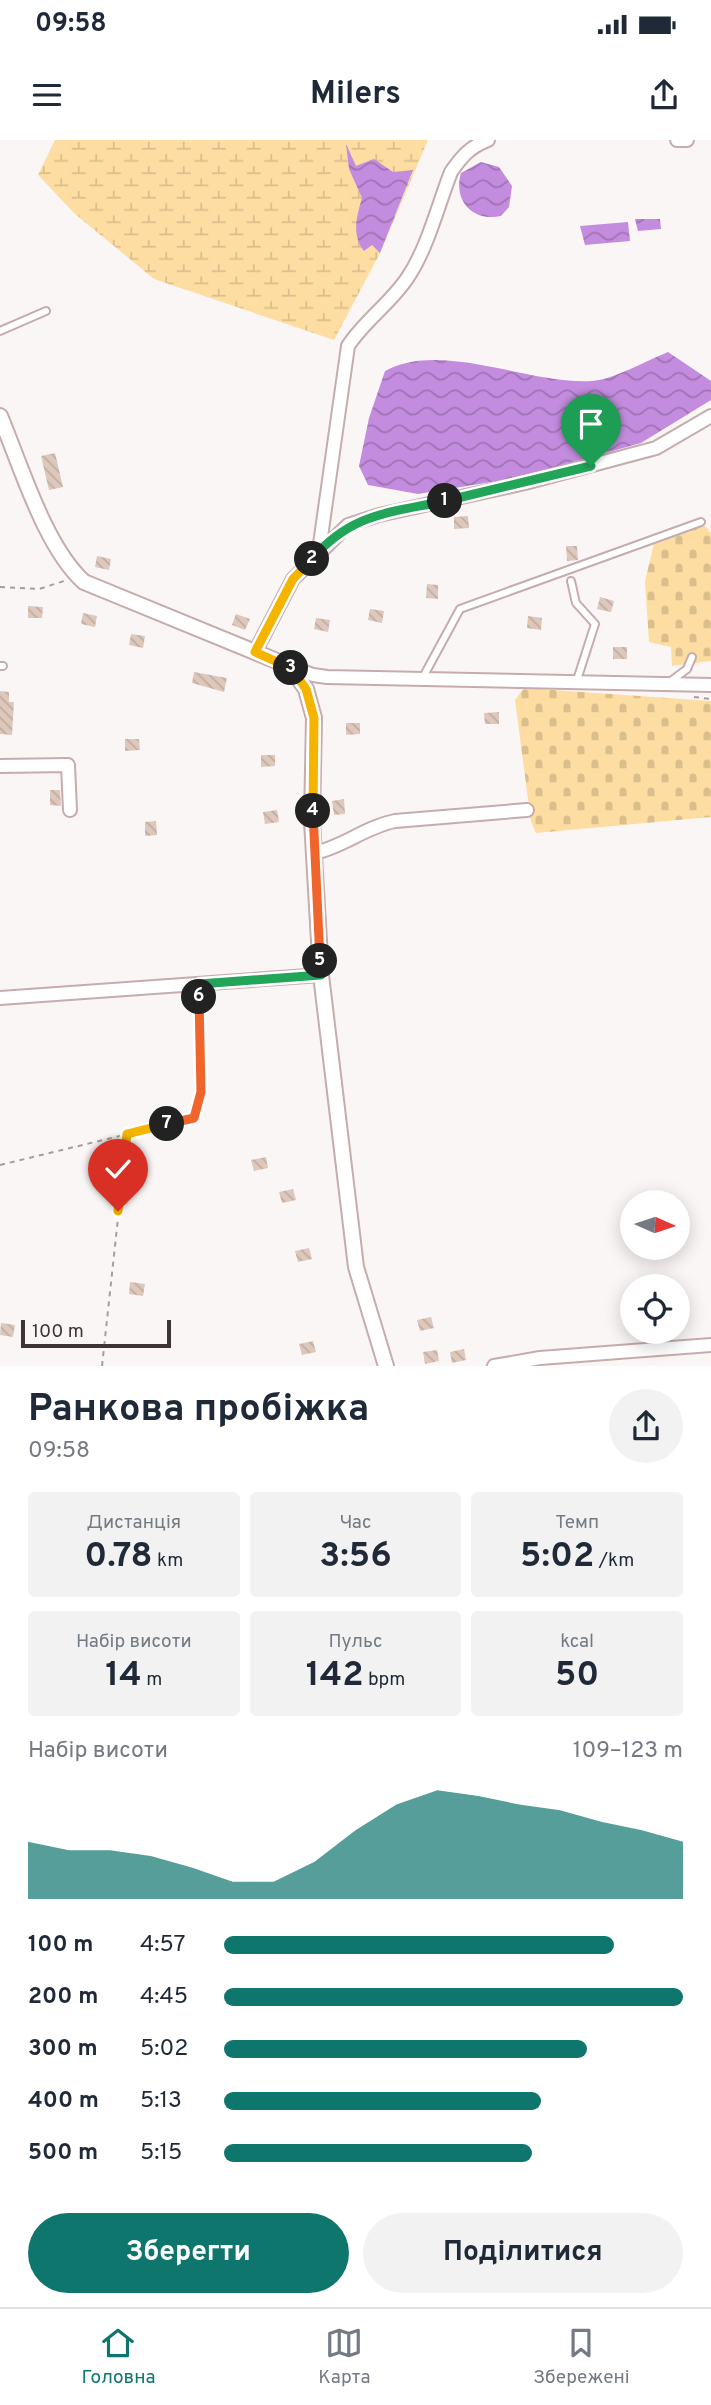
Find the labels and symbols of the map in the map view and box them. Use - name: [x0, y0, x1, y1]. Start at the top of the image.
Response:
- pin: [561, 394, 621, 466]
- pin: 1: [428, 484, 462, 518]
- pin: 2: [294, 542, 330, 576]
- pin: 3: [274, 650, 308, 686]
- pin: 4: [296, 794, 330, 828]
- pin: 5: [302, 944, 338, 978]
- pin: 6: [182, 980, 216, 1014]
- pin: 7: [150, 1107, 184, 1142]
- pin: [88, 1139, 148, 1211]
- north arrow: [620, 1190, 690, 1260]
- scale bar: [21, 1316, 172, 1348]

